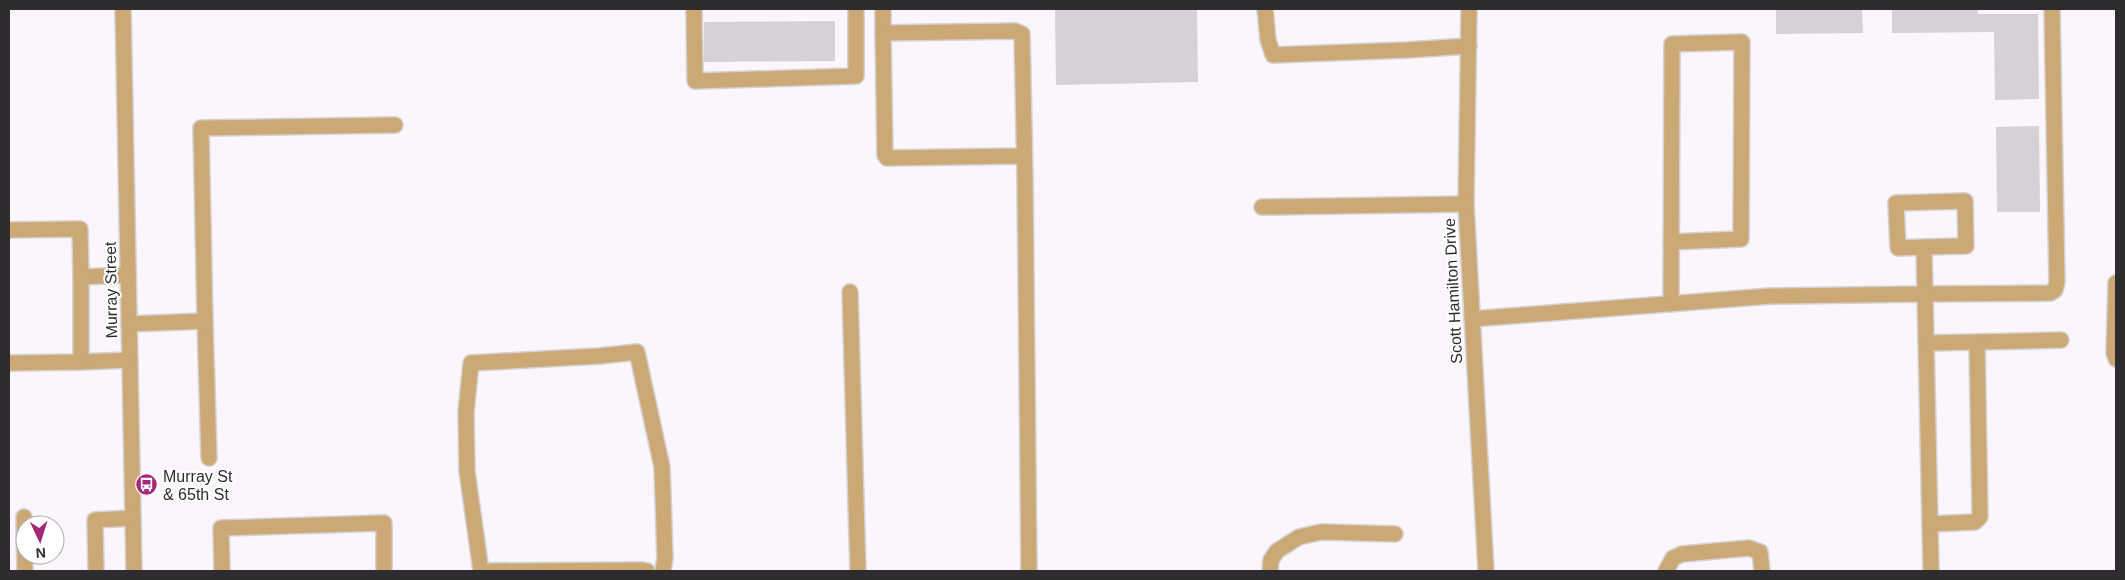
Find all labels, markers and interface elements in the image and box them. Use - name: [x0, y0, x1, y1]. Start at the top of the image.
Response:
- street label: Scott Hamilton Drive: [1441, 218, 1465, 364]
- street label: Murray Street: [102, 241, 120, 339]
- place label: Murray St & 65th St: [163, 468, 233, 503]
- bus stop icon: Murray St & 65th St: [135, 473, 159, 497]
- north arrow: [15, 515, 65, 565]
- text: N: [35, 545, 47, 561]

